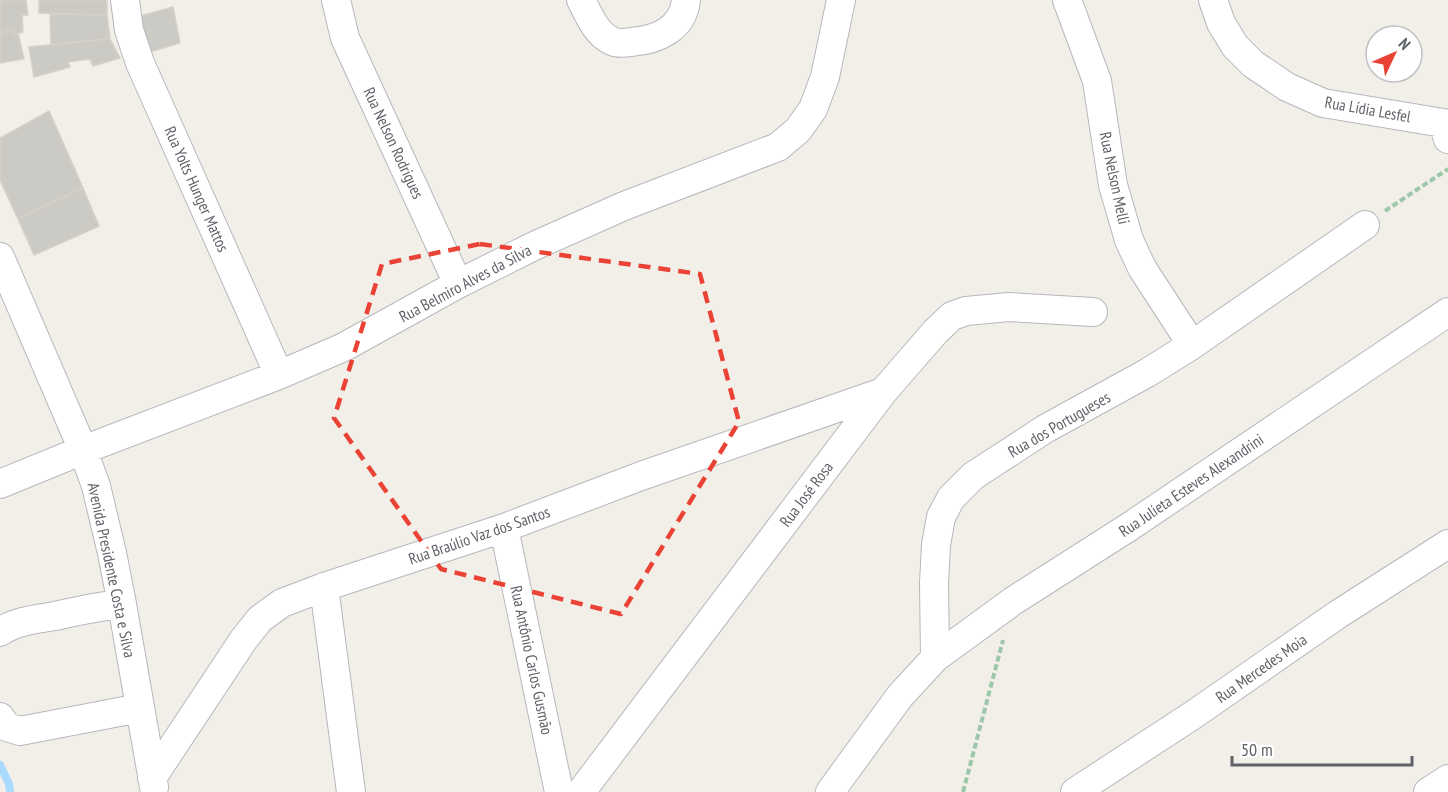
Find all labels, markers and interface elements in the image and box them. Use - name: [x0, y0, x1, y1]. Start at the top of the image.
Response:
- north arrow: [1364, 24, 1424, 84]
- text: N: [1395, 34, 1415, 54]
- street label: Rua Nelson Rodrigues: [359, 84, 429, 202]
- street label: Rua Lídia Lesfel: [1323, 92, 1413, 126]
- street label: Rua Yolts Hunger Mattos: [160, 123, 234, 255]
- street label: Rua Nelson Melli: [1095, 130, 1135, 226]
- street label: Rua Belmiro Alves da Silva: [396, 240, 534, 326]
- street label: Rua dos Portugueses: [1004, 387, 1114, 461]
- street label: Rua Julieta Esteves Alexandrini: [1115, 429, 1267, 541]
- street label: Rua José Rosa: [775, 457, 837, 531]
- street label: Avenida Presidente Costa e Silva: [84, 481, 140, 659]
- street label: Rua Braúlio Vaz dos Santos: [406, 501, 552, 569]
- street label: Rua Antônio Carlos Gusmão: [506, 584, 558, 736]
- street label: Rua Mercedes Moia: [1211, 629, 1311, 707]
- scale bar: [1232, 729, 1412, 767]
- text: 50 m: [1241, 738, 1273, 761]

